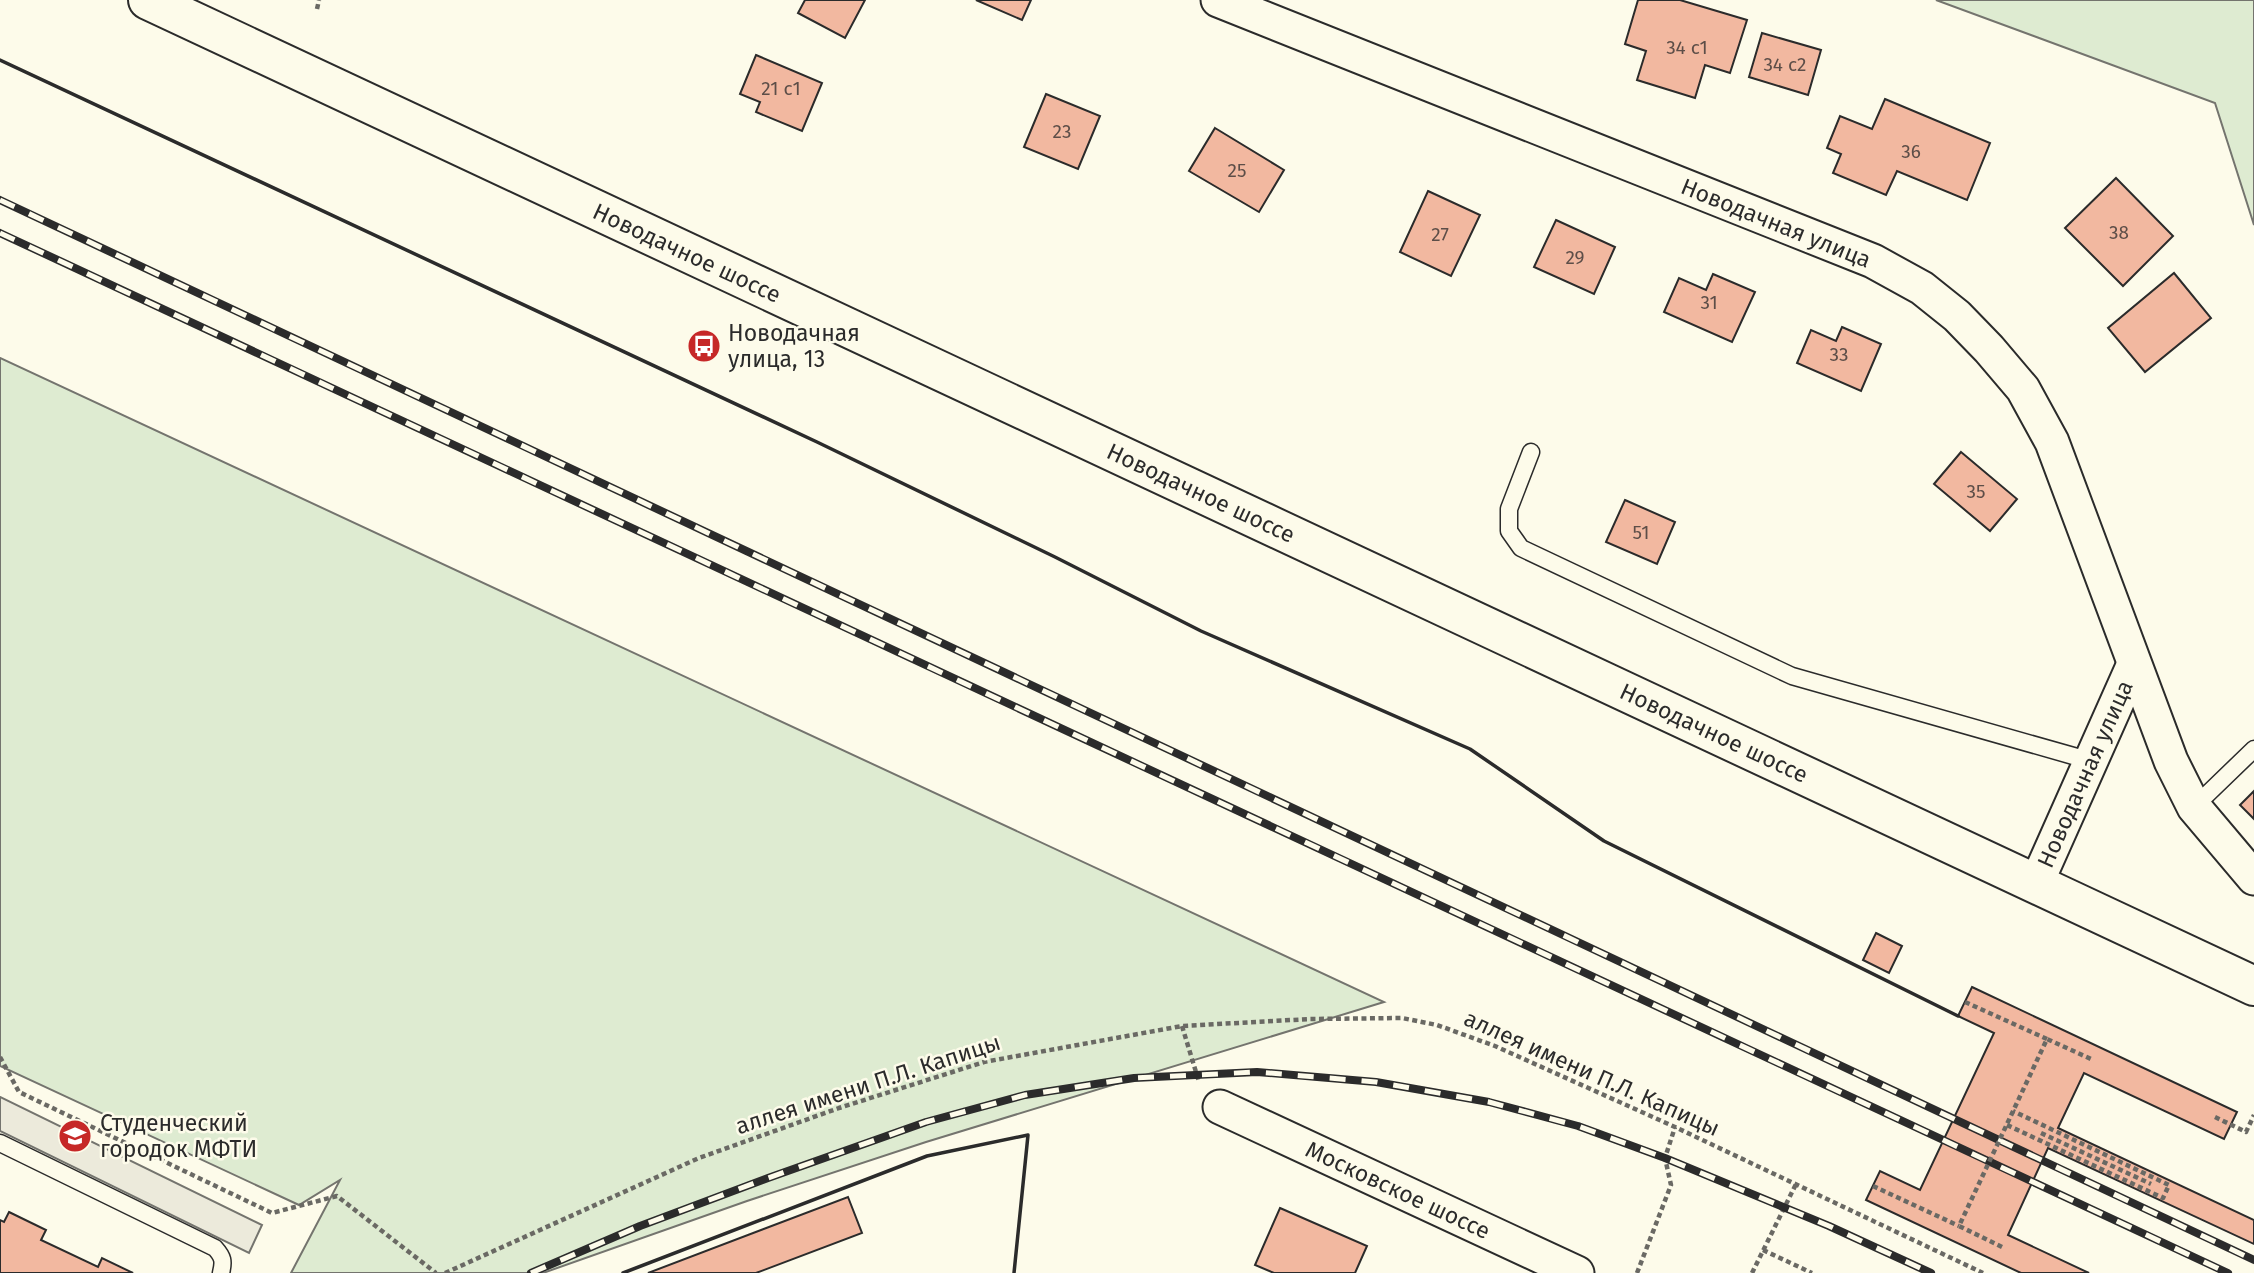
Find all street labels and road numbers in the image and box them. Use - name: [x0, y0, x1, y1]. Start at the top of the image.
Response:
- street label: Новодачная улица: [1677, 172, 1875, 274]
- street label: Новодачное шоссе: [589, 197, 785, 309]
- street label: Новодачное шоссе: [1103, 437, 1299, 549]
- street label: Новодачная улица: [2031, 676, 2139, 872]
- street label: Новодачное шоссе: [1616, 677, 1812, 789]
- street label: аллея имени П.Л. Капицы: [1460, 1004, 1724, 1142]
- street label: аллея имени П.Л. Капицы: [732, 1028, 1004, 1140]
- street label: Московское шоссе: [1301, 1135, 1495, 1245]

